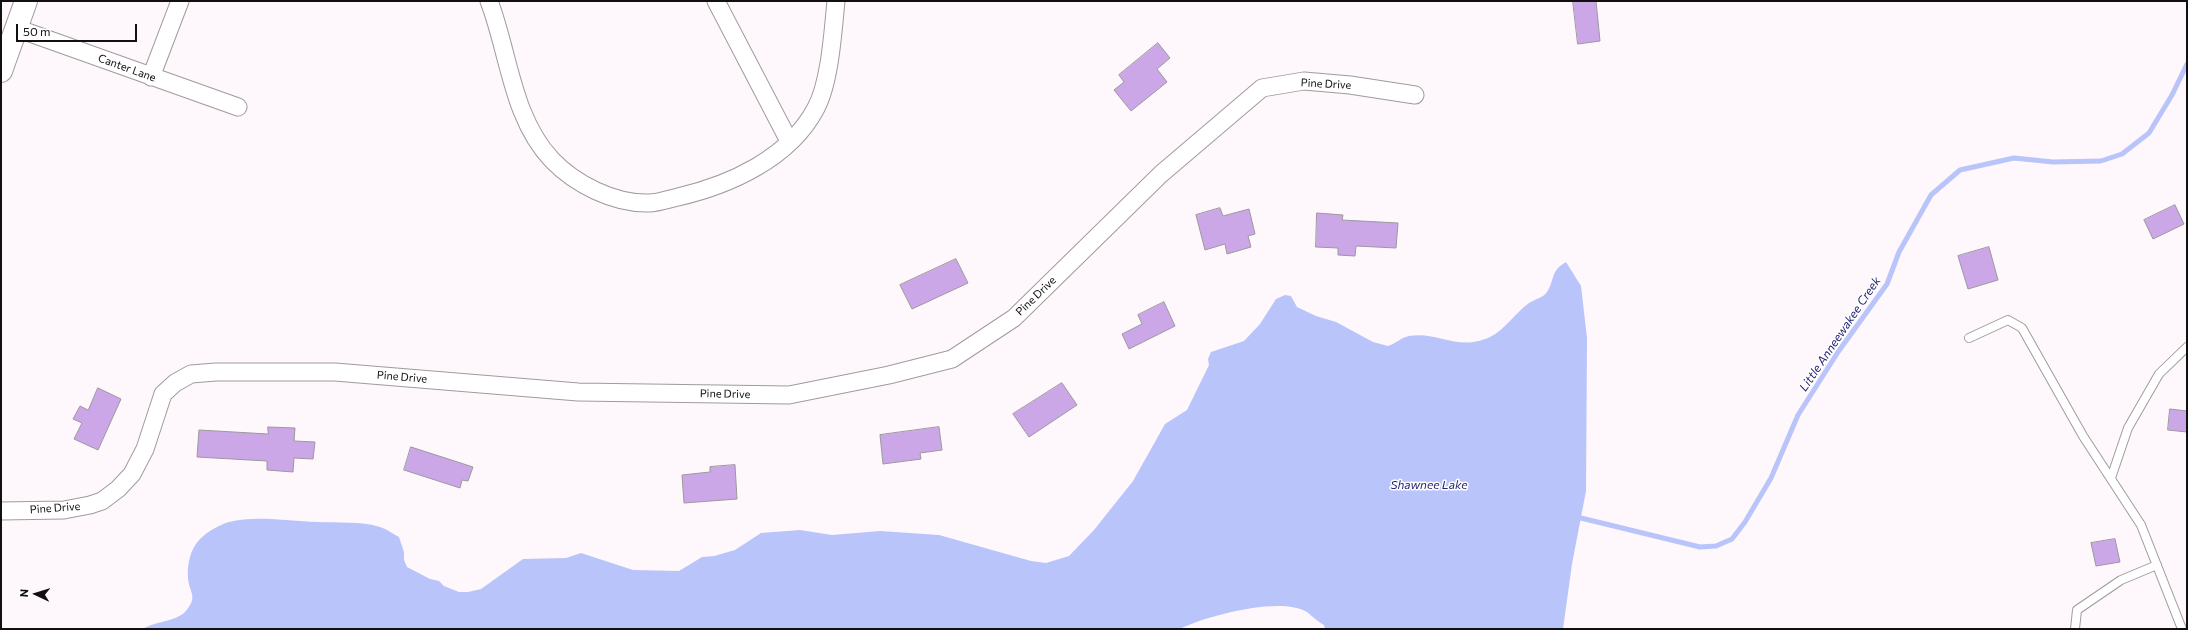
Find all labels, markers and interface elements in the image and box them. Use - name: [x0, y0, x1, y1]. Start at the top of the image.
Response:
- scale bar: [18, 16, 139, 42]
- text: 50 m: [23, 24, 51, 38]
- street label: Canter Lane: [96, 51, 158, 85]
- street label: Pine Drive: [1300, 76, 1352, 92]
- street label: Pine Drive: [1013, 274, 1059, 318]
- water label: Little Anneewakee Creek: [1796, 274, 1884, 394]
- street label: Pine Drive: [376, 368, 428, 386]
- street label: Pine Drive: [700, 387, 750, 401]
- water label: Shawnee Lake: [1390, 478, 1468, 492]
- street label: Pine Drive: [29, 500, 81, 516]
- north arrow: [16, 574, 56, 614]
- text: N: [17, 589, 30, 598]

